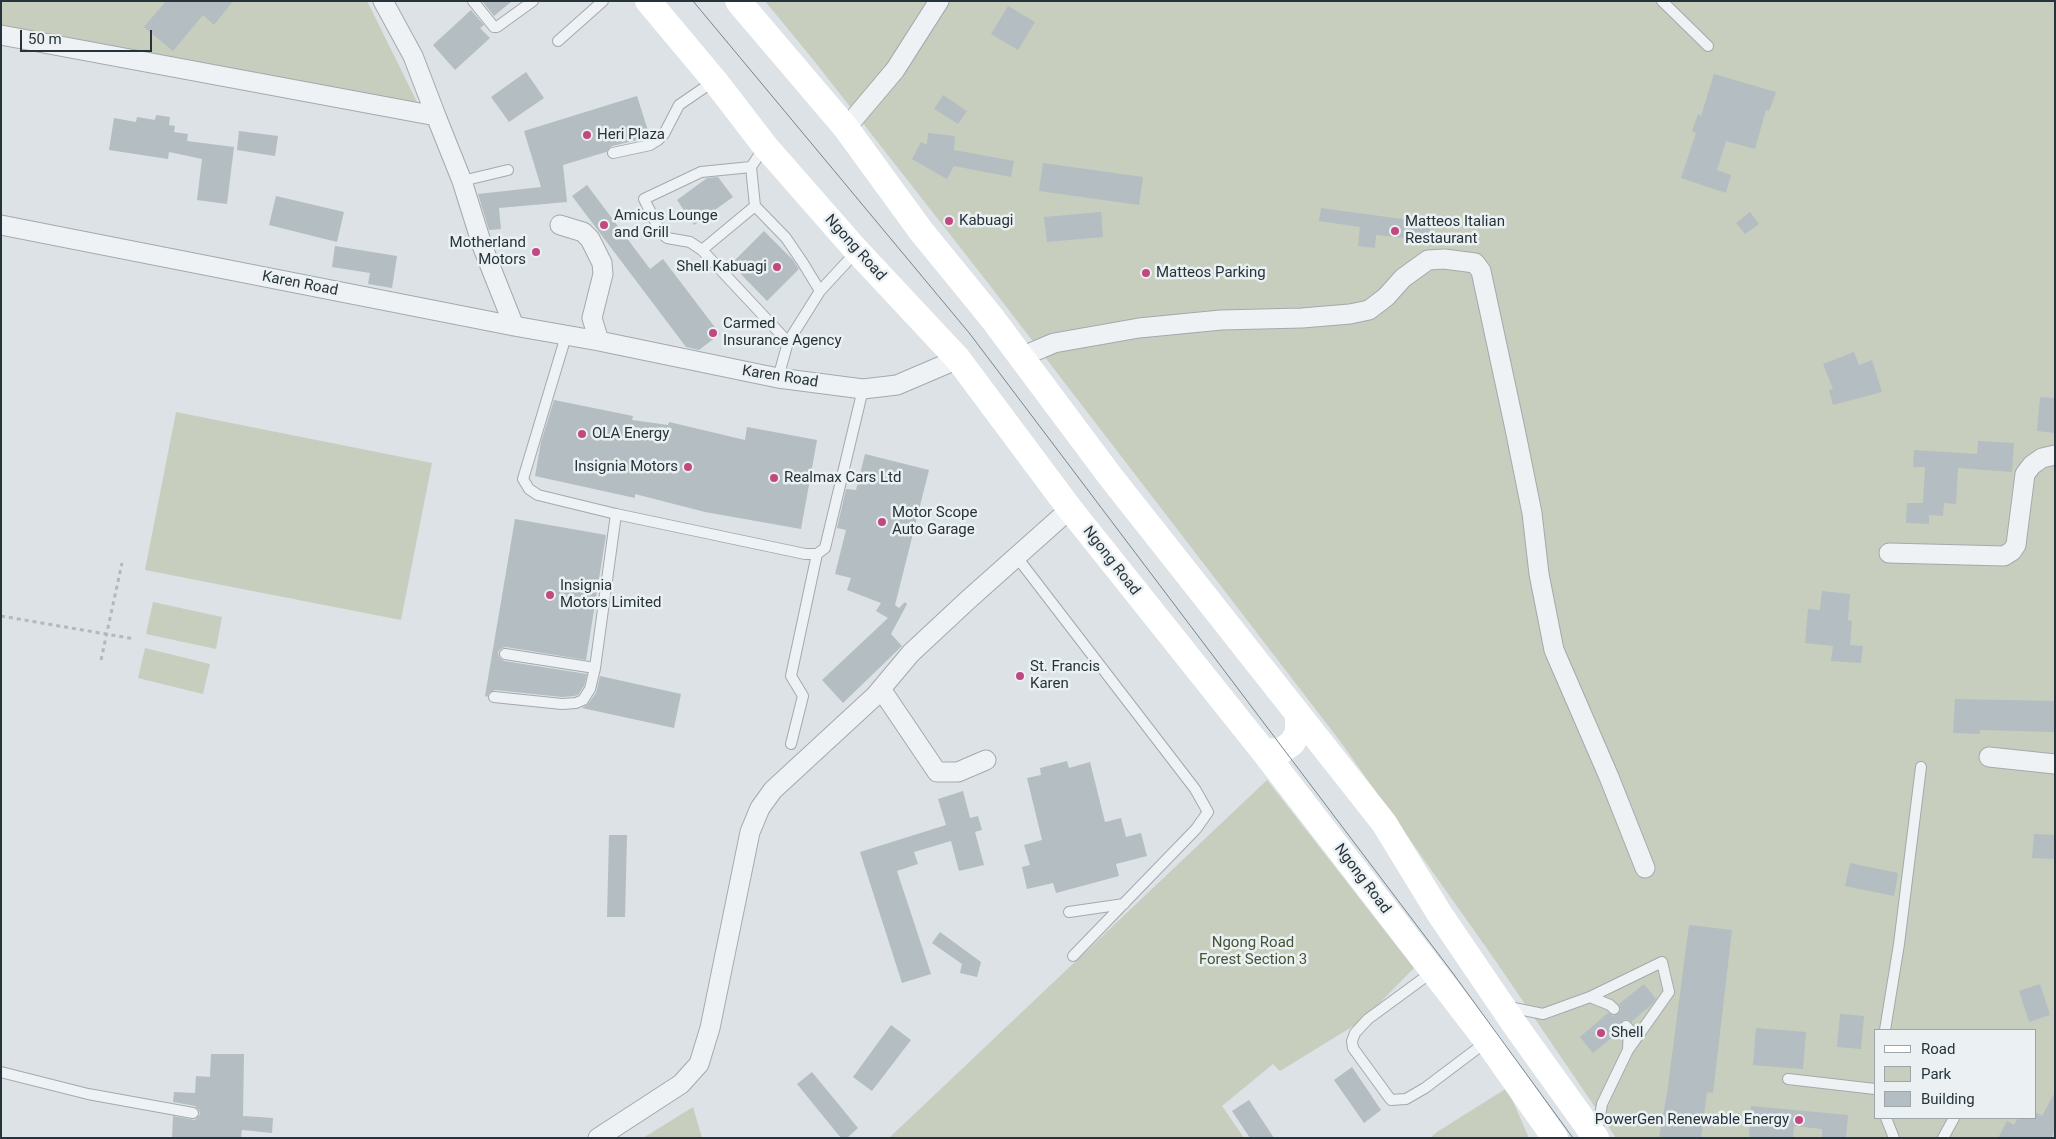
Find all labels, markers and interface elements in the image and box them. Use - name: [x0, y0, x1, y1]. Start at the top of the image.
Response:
- scale bar: [22, 20, 155, 52]
- text: 50 m: [28, 30, 62, 48]
- place label: Heri Plaza: [597, 126, 665, 144]
- marker: Heri Plaza: [581, 129, 593, 141]
- place label: Amicus Lounge and Grill: [614, 207, 718, 242]
- street label: Ngong Road: [821, 211, 889, 285]
- place label: Kabuagi: [959, 212, 1013, 230]
- place label: Matteos Italian Restaurant: [1405, 213, 1505, 248]
- marker: Kabuagi: [943, 215, 955, 227]
- marker: Amicus Lounge and Grill: [598, 219, 610, 231]
- marker: Matteos Italian Restaurant: [1389, 225, 1401, 237]
- place label: Motherland Motors: [450, 234, 526, 269]
- marker: Motherland Motors: [530, 246, 542, 258]
- place label: Shell Kabuagi: [676, 258, 767, 276]
- marker: Shell Kabuagi: [771, 261, 783, 273]
- place label: Matteos Parking: [1156, 264, 1266, 282]
- marker: Matteos Parking: [1140, 267, 1152, 279]
- street label: Karen Road: [261, 268, 339, 300]
- place label: Carmed Insurance Agency: [723, 315, 842, 350]
- marker: Carmed Insurance Agency: [707, 327, 719, 339]
- street label: Karen Road: [741, 362, 819, 392]
- place label: OLA Energy: [592, 425, 669, 443]
- marker: OLA Energy: [576, 428, 588, 440]
- place label: Insignia Motors: [574, 458, 678, 476]
- marker: Insignia Motors: [682, 461, 694, 473]
- place label: Realmax Cars Ltd: [784, 469, 901, 487]
- marker: Realmax Cars Ltd: [768, 472, 780, 484]
- place label: Motor Scope Auto Garage: [892, 504, 977, 539]
- marker: Motor Scope Auto Garage: [876, 516, 888, 528]
- street label: Ngong Road: [1079, 523, 1143, 599]
- place label: Insignia Motors Limited: [560, 577, 661, 612]
- marker: Insignia Motors Limited: [544, 589, 556, 601]
- place label: St. Francis Karen: [1030, 658, 1100, 693]
- marker: St. Francis Karen: [1014, 670, 1026, 682]
- street label: Ngong Road: [1330, 841, 1394, 917]
- park label: Ngong Road Forest Section 3: [1199, 934, 1307, 969]
- place label: Shell: [1611, 1024, 1643, 1042]
- marker: Shell: [1595, 1027, 1607, 1039]
- legend: [1874, 1029, 2036, 1119]
- text: Road: [1921, 1040, 1955, 1058]
- text: Park: [1921, 1065, 1951, 1083]
- text: Building: [1921, 1090, 1975, 1108]
- place label: PowerGen Renewable Energy: [1595, 1111, 1789, 1129]
- marker: PowerGen Renewable Energy: [1793, 1114, 1805, 1126]

